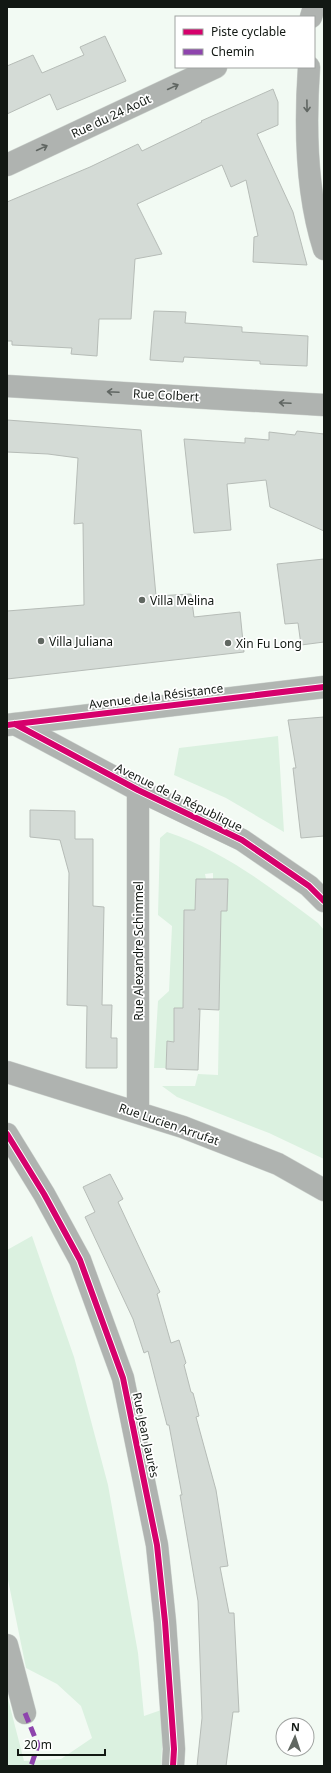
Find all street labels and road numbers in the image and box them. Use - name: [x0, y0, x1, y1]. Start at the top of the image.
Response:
- street label: Rue du 24 Août: [68, 90, 154, 142]
- street label: Rue Colbert: [133, 385, 200, 405]
- street label: Avenue de la Résistance: [88, 679, 224, 713]
- street label: Avenue de la République: [113, 759, 246, 835]
- street label: Rue Alexandre Schimmel: [130, 881, 147, 1021]
- street label: Rue Lucien Arrufat: [117, 1099, 222, 1149]
- street label: Rue Jean Jaurès: [129, 1391, 163, 1479]

